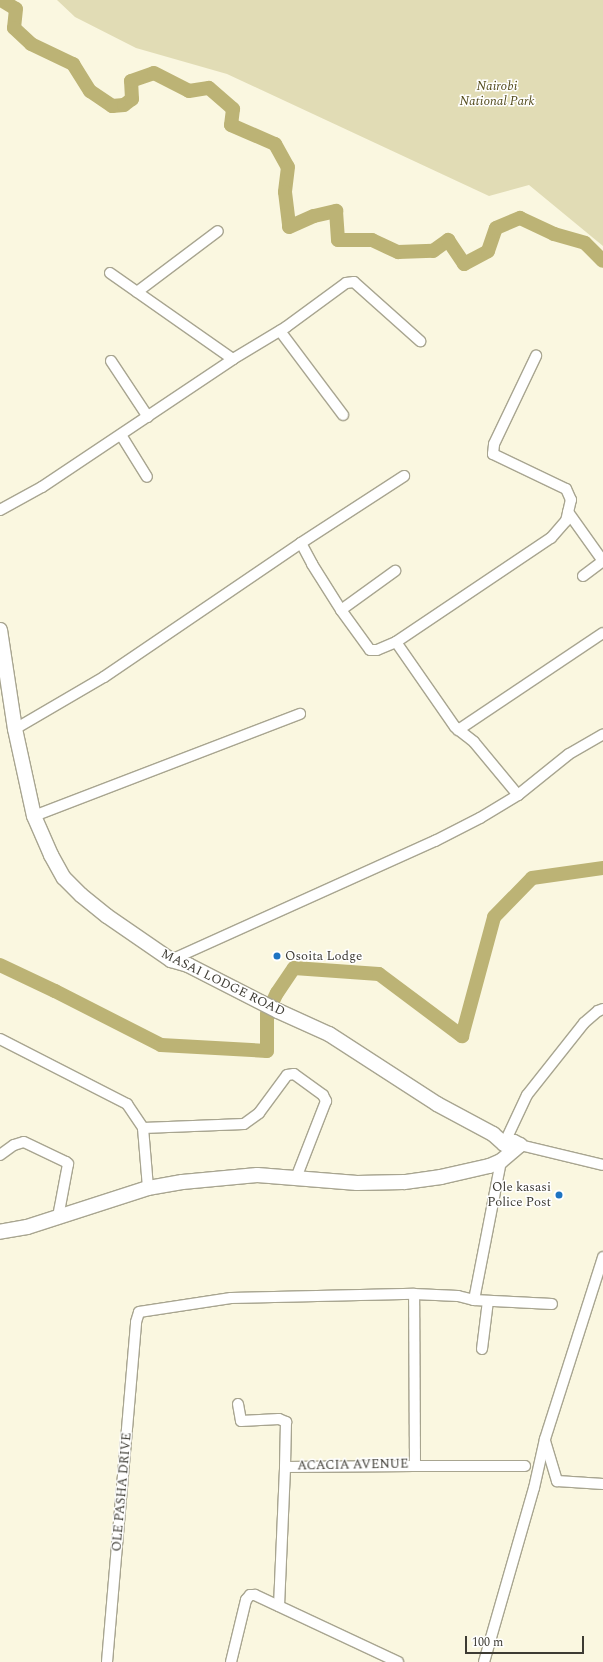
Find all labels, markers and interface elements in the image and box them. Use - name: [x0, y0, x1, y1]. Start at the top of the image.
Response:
- park label: Nairobi National Park: [459, 79, 535, 110]
- street label: MASAI LODGE ROAD: [158, 946, 288, 1020]
- place label: Osoita Lodge: [285, 948, 362, 964]
- marker: Osoita Lodge: [272, 951, 282, 961]
- place label: Ole kasasi Police Post: [487, 1180, 551, 1211]
- marker: Ole kasasi Police Post: [554, 1190, 564, 1200]
- street label: OLE PASHA DRIVE: [109, 1432, 135, 1552]
- street label: ACACIA AVENUE: [297, 1456, 409, 1474]
- scale bar: [467, 1628, 586, 1654]
- text: 100 m: [472, 1633, 503, 1652]

